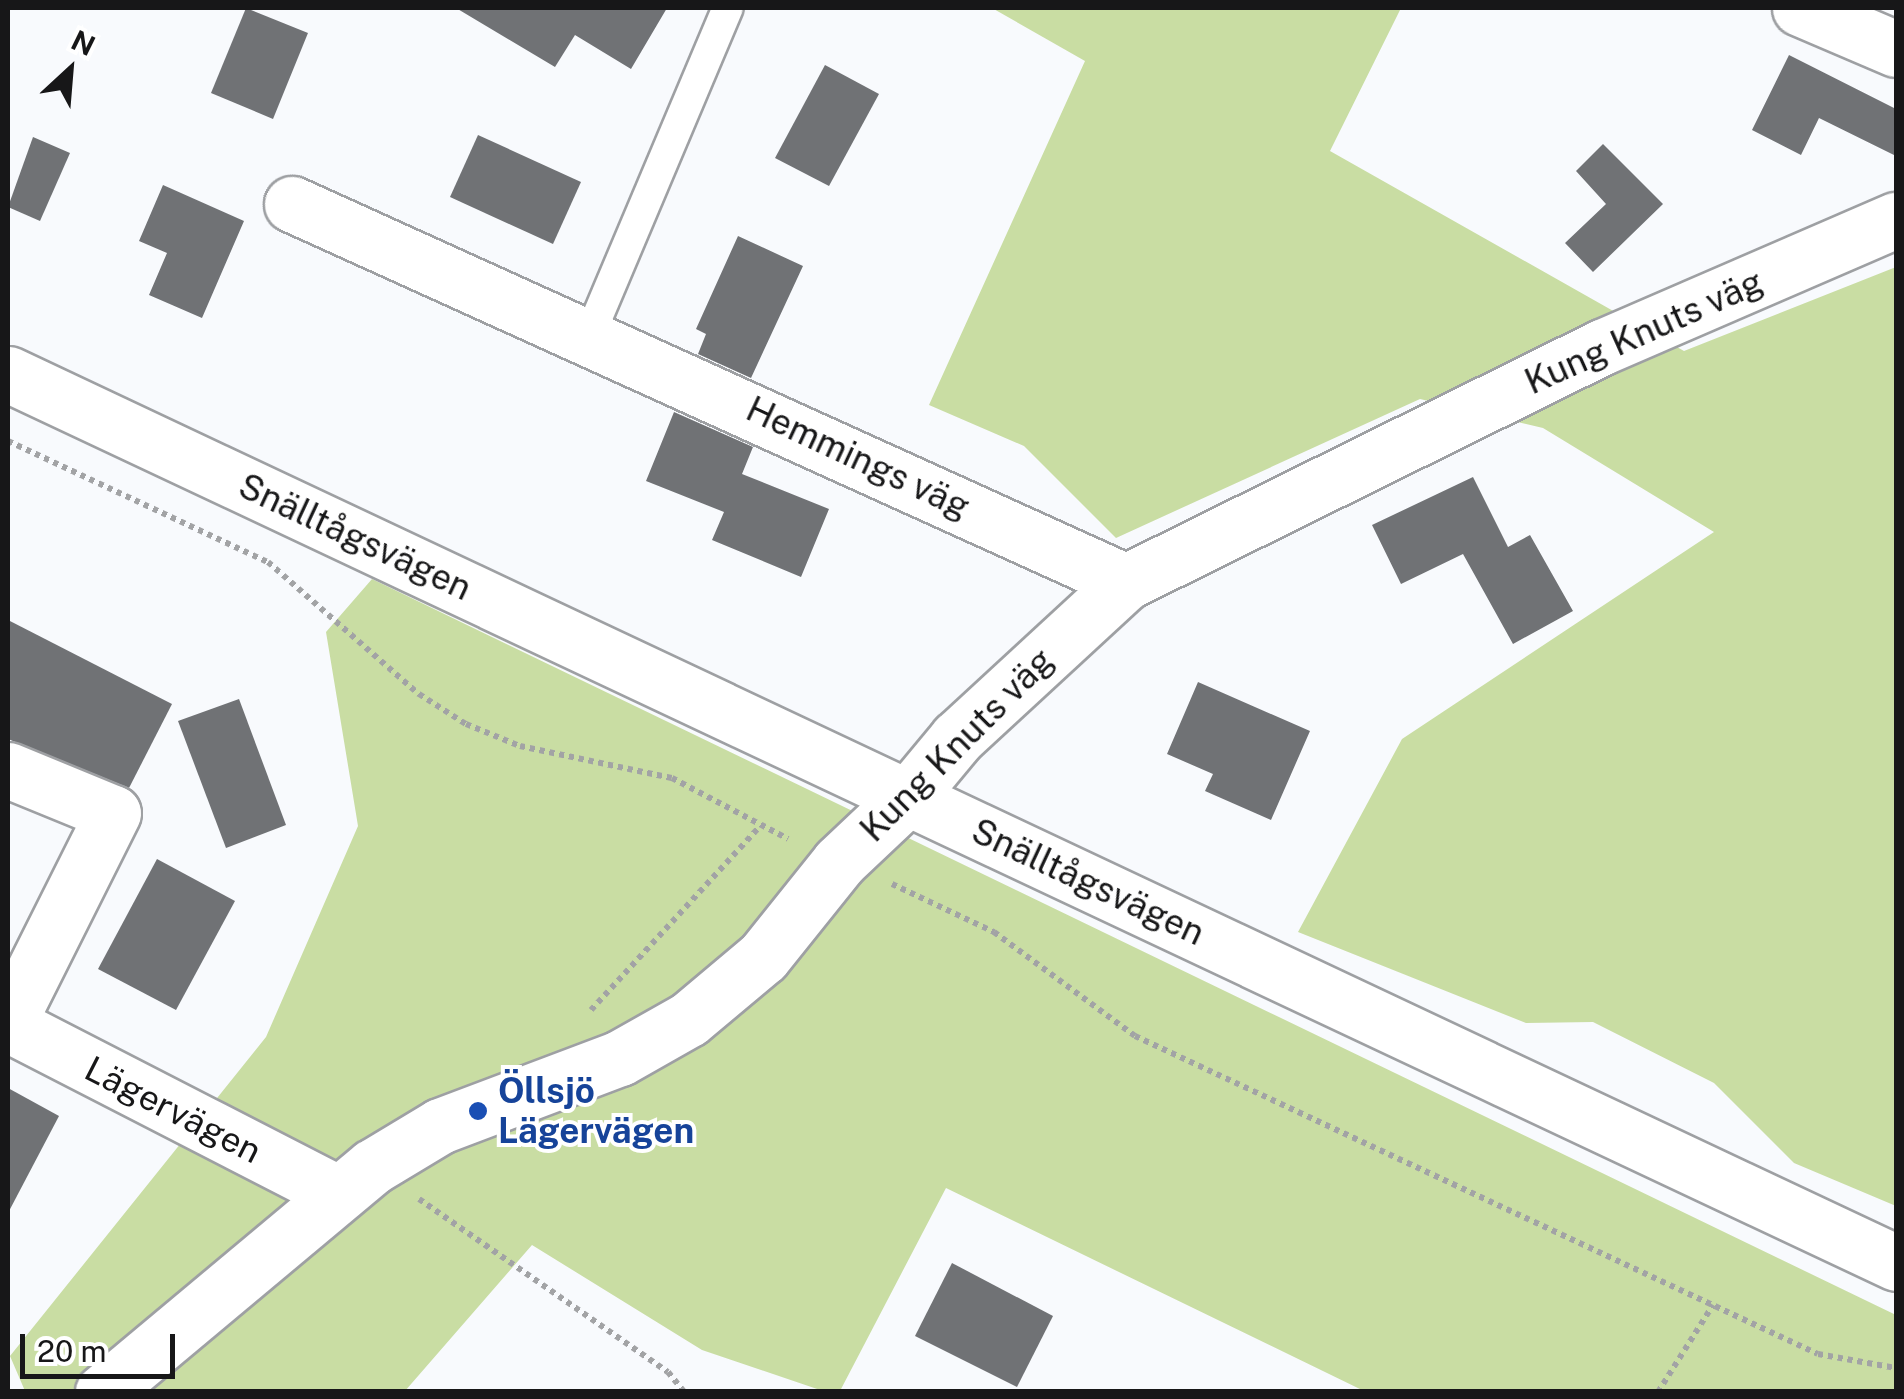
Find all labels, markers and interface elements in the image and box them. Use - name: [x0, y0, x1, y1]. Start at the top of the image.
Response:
- north arrow: [20, 20, 120, 120]
- text: N: [66, 23, 100, 62]
- street label: Kung Knuts väg: [1518, 261, 1770, 403]
- street label: Hemmings väg: [740, 388, 976, 528]
- street label: Snälltågsvägen: [232, 465, 478, 609]
- street label: Kung Knuts väg: [852, 640, 1062, 850]
- street label: Snälltågsvägen: [965, 810, 1211, 954]
- street label: Lägervägen: [78, 1048, 268, 1172]
- place label: Öllsjö Lägervägen: [498, 1070, 694, 1152]
- marker: Öllsjö Lägervägen: [467, 1100, 489, 1122]
- scale bar: [25, 1314, 180, 1376]
- text: 20 m: [37, 1333, 106, 1369]

